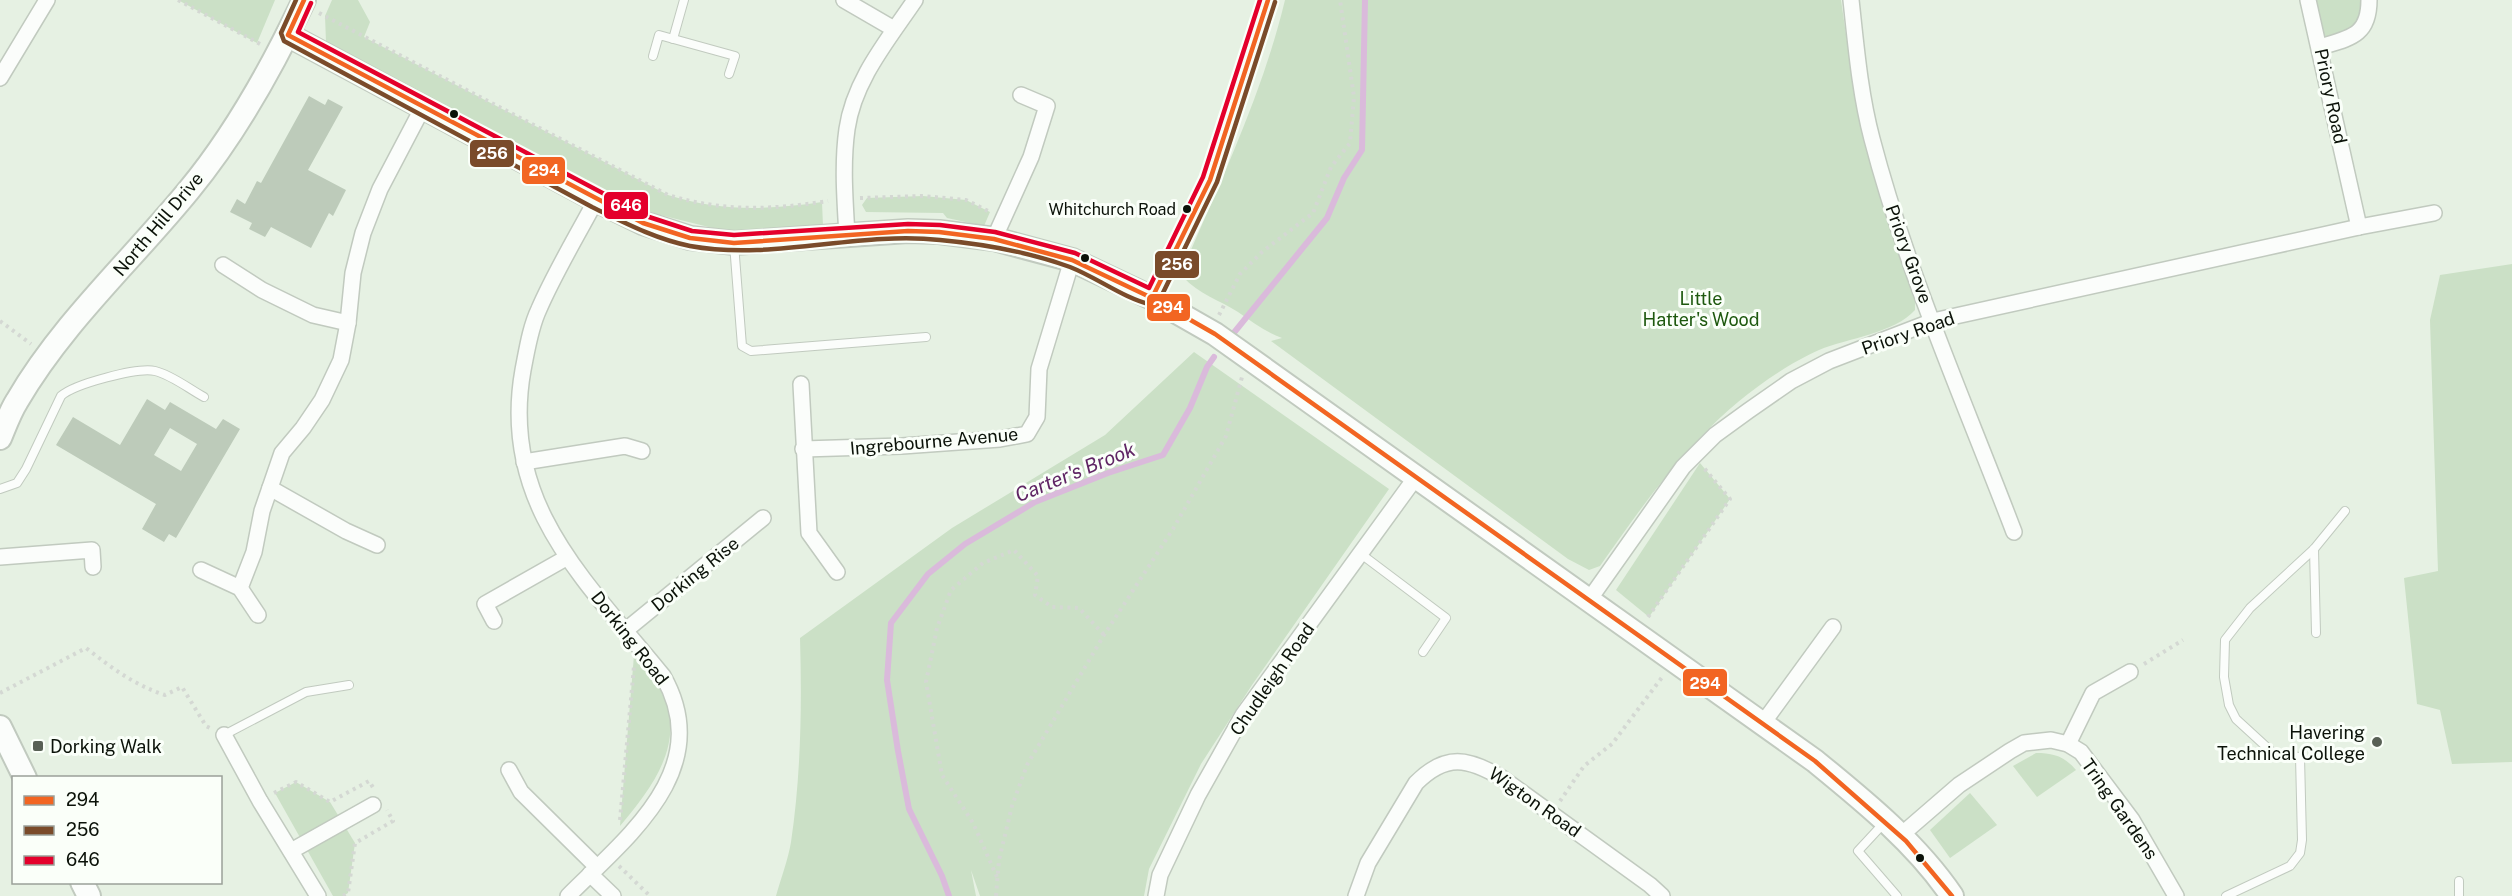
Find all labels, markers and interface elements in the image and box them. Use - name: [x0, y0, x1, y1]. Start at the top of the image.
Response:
- street label: Priory Road: [2311, 46, 2351, 146]
- unlabelled marker: [448, 108, 460, 120]
- line badge: 256: [469, 139, 515, 168]
- text: 256: [476, 144, 508, 163]
- line badge: 294: [521, 156, 566, 185]
- text: 294: [528, 161, 560, 180]
- street label: North Hill Drive: [109, 168, 207, 280]
- line badge: 646: [603, 191, 649, 220]
- text: 646: [610, 196, 642, 215]
- place label: Whitchurch Road: [1049, 200, 1176, 219]
- street label: Priory Grove: [1881, 202, 1937, 306]
- marker: Whitchurch Road: [1181, 203, 1193, 215]
- line badge: 256: [1154, 250, 1200, 279]
- unlabelled marker: [1079, 252, 1091, 264]
- text: 256: [1161, 255, 1193, 274]
- park label: Little Hatter's Wood: [1642, 288, 1760, 330]
- line badge: 294: [1146, 293, 1191, 322]
- text: 294: [1152, 298, 1184, 317]
- street label: Priory Road: [1859, 307, 1957, 359]
- street label: Ingrebourne Avenue: [849, 423, 1019, 459]
- water label: Carter's Brook: [1011, 437, 1139, 507]
- street label: Dorking Rise: [647, 532, 743, 616]
- street label: Dorking Road: [587, 587, 673, 689]
- street label: Chudleigh Road: [1225, 619, 1319, 739]
- line badge: 294: [1682, 668, 1728, 697]
- text: 294: [1689, 674, 1721, 693]
- place label: Havering Technical College: [2217, 722, 2365, 764]
- marker: Havering Technical College: [2370, 735, 2384, 749]
- place label: Dorking Walk: [50, 736, 162, 757]
- marker: Dorking Walk: [31, 739, 45, 753]
- street label: Tring Gardens: [2078, 755, 2162, 863]
- street label: Wigton Road: [1485, 763, 1585, 841]
- legend: [12, 776, 222, 884]
- text: 294: [66, 789, 99, 810]
- text: 256: [66, 819, 99, 840]
- text: 646: [66, 849, 100, 870]
- unlabelled marker: [1914, 852, 1926, 864]

